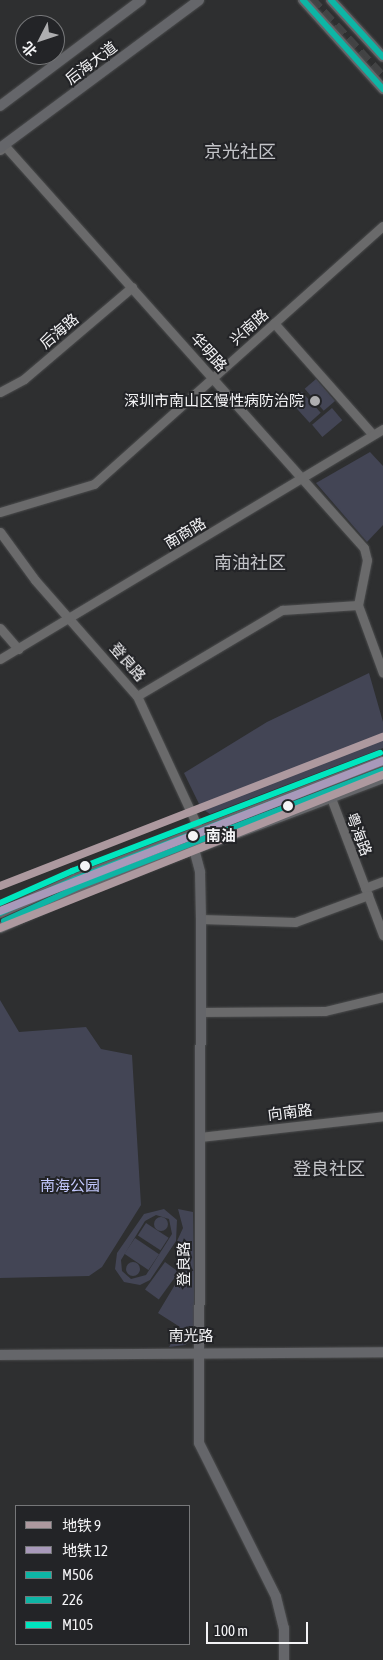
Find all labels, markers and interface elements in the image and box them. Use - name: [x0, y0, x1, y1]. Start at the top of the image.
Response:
- north arrow: [15, 15, 65, 65]
- street label: 后海大道: [62, 38, 120, 88]
- text: 北: [19, 39, 40, 60]
- district label: 京光社区: [204, 141, 276, 163]
- street label: 兴南路: [226, 305, 272, 349]
- street label: 后海路: [36, 310, 82, 352]
- street label: 华明路: [187, 329, 231, 375]
- place label: 深圳市南山区慢性病防治院: [124, 392, 304, 410]
- marker: 深圳市南山区慢性病防治院: [308, 394, 322, 408]
- street label: 南商路: [161, 514, 209, 552]
- district label: 南油社区: [214, 552, 286, 574]
- street label: 登良路: [106, 639, 150, 685]
- unlabelled marker: [283, 801, 293, 811]
- street label: 粤海路: [343, 810, 375, 858]
- marker: 南油: [184, 827, 202, 845]
- place label: 南油: [206, 827, 236, 845]
- unlabelled marker: [80, 861, 90, 871]
- street label: 向南路: [267, 1100, 313, 1124]
- district label: 登良社区: [293, 1158, 365, 1180]
- park label: 南海公园: [40, 1177, 100, 1195]
- street label: 登良路: [175, 1242, 193, 1286]
- street label: 南光路: [169, 1327, 213, 1345]
- legend: [15, 1505, 190, 1645]
- text: 地铁 9: [62, 1517, 101, 1534]
- text: 地铁 12: [62, 1542, 108, 1559]
- text: M506: [62, 1566, 93, 1583]
- text: 226: [62, 1591, 83, 1608]
- scale bar: [208, 1612, 310, 1644]
- text: M105: [62, 1616, 93, 1633]
- text: 100 m: [214, 1622, 248, 1639]

